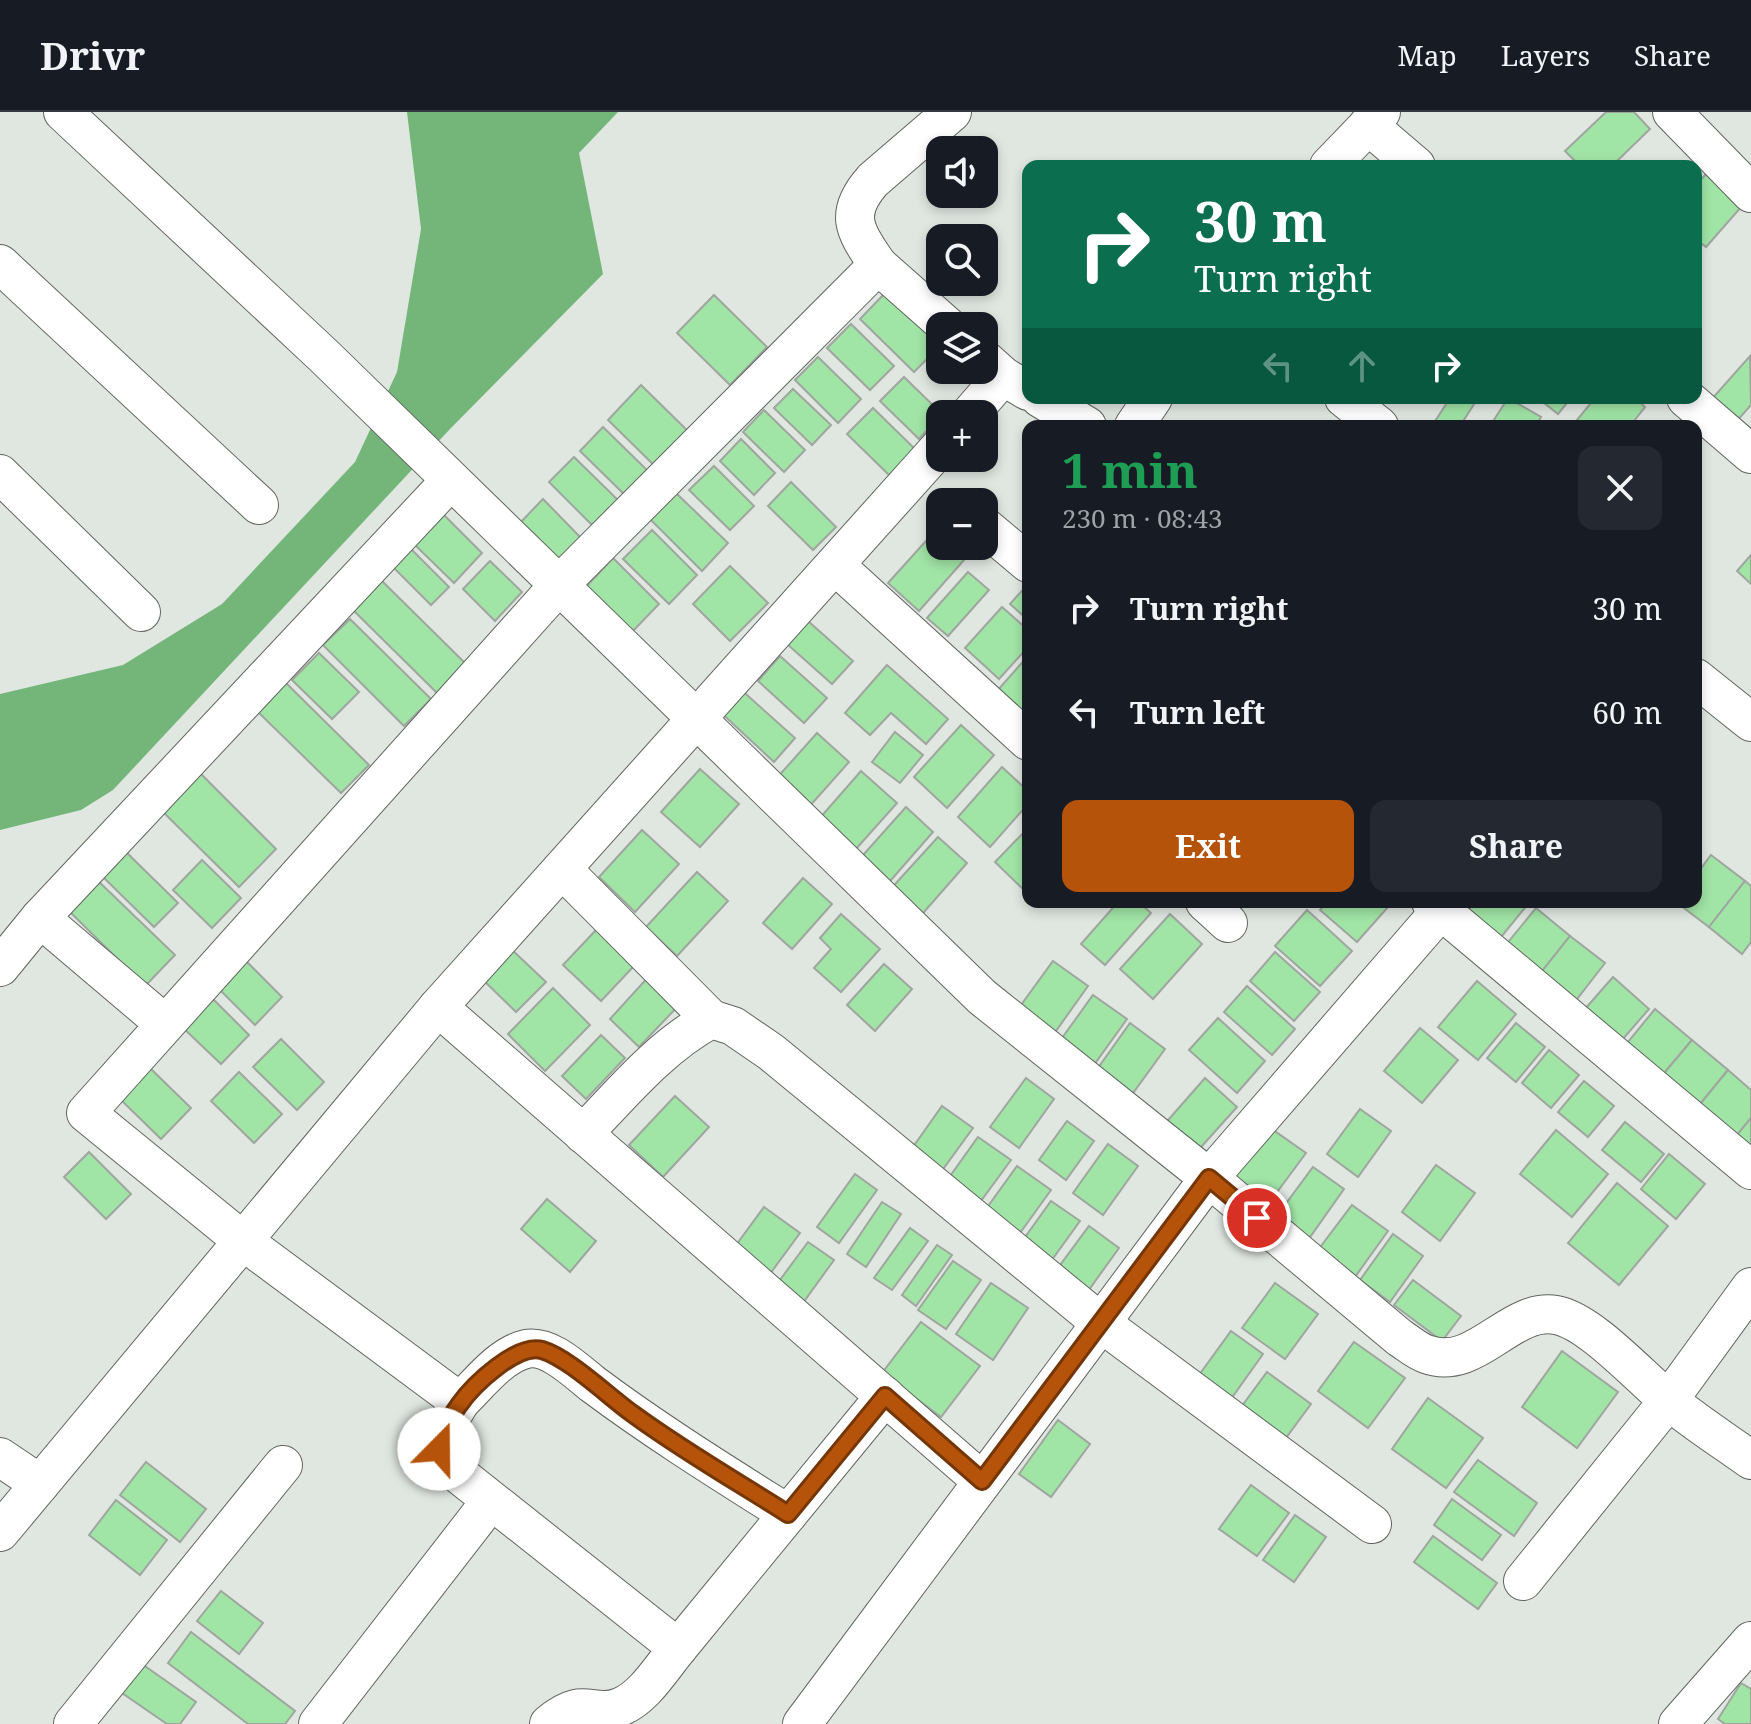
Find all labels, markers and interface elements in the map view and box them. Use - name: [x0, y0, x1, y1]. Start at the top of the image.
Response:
- text: Drivr: [40, 29, 145, 81]
- text: Map: [1398, 36, 1457, 74]
- text: Layers: [1501, 36, 1590, 74]
- text: Share: [1634, 36, 1711, 74]
- map controls: [926, 136, 998, 560]
- button: sound: [926, 136, 998, 208]
- text: 30 m: [1194, 182, 1327, 258]
- icon: right: [1062, 192, 1166, 296]
- button: search: [926, 224, 998, 296]
- text: Turn right: [1194, 254, 1372, 303]
- button: layers: [926, 312, 998, 384]
- icon: left: [1256, 344, 1300, 388]
- icon: ahead: [1340, 344, 1384, 388]
- icon: right: [1424, 344, 1468, 388]
- button: +: [926, 400, 998, 472]
- text: 1 min: [1062, 437, 1198, 502]
- button: close: [1578, 446, 1662, 530]
- button: −: [926, 488, 998, 560]
- text: 230 m · 08:43: [1062, 500, 1223, 536]
- icon: right: [1062, 586, 1106, 630]
- text: Turn right: [1130, 588, 1288, 629]
- text: 30 m: [1592, 588, 1662, 629]
- icon: left: [1062, 690, 1106, 734]
- text: Turn left: [1130, 692, 1265, 733]
- text: 60 m: [1592, 692, 1662, 733]
- button: Exit: [1062, 800, 1354, 892]
- button: Share: [1370, 800, 1662, 892]
- pin: [1223, 1184, 1291, 1252]
- icon: arrive: [1235, 1196, 1279, 1240]
- position arrow: [397, 1407, 481, 1491]

